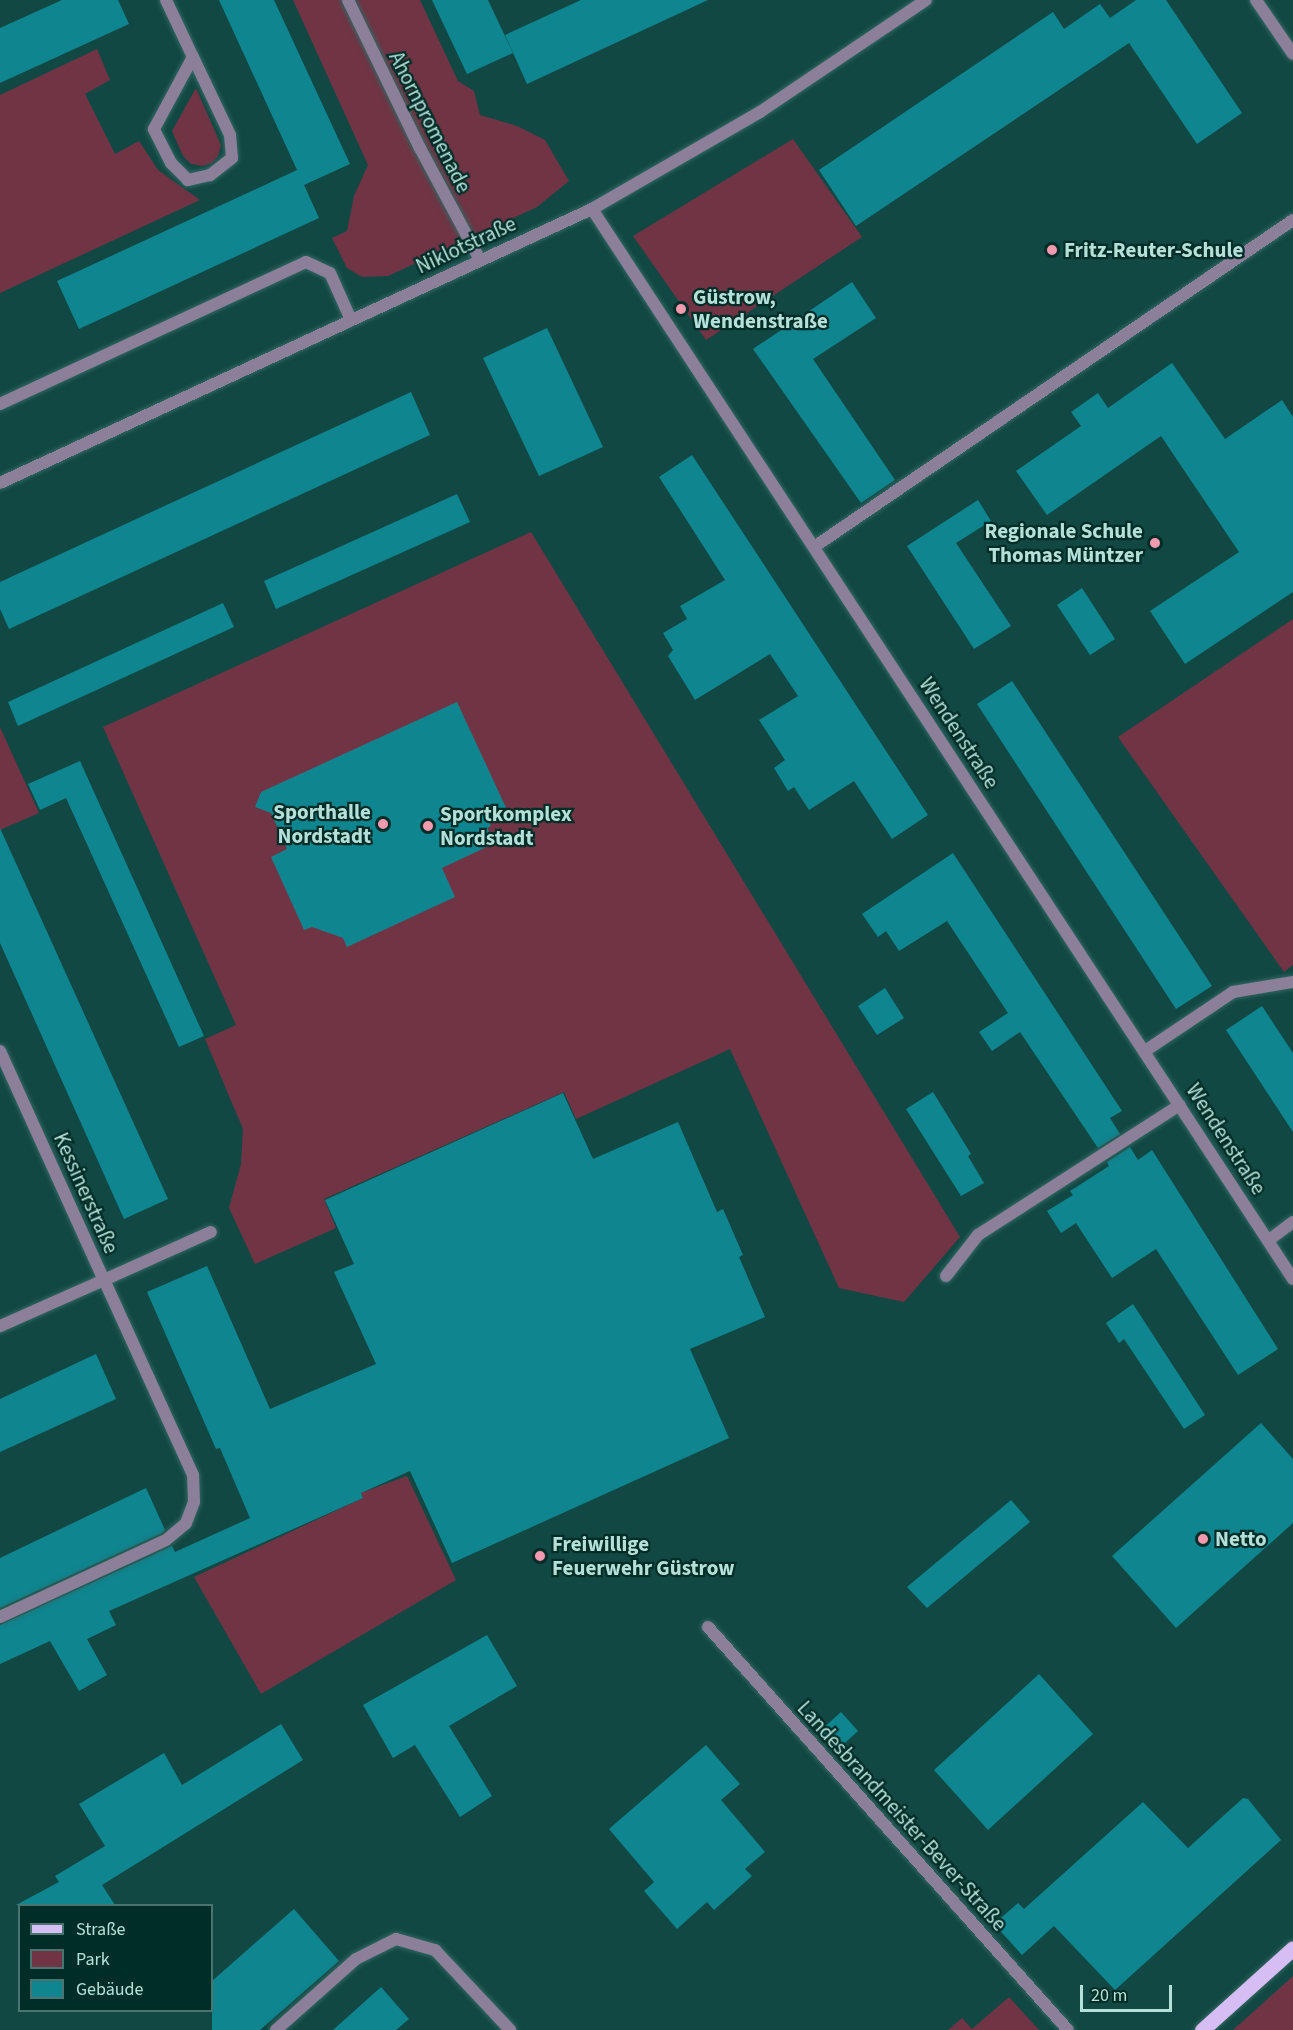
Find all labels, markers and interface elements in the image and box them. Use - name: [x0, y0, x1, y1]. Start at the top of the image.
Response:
- street label: Ahornpromenade: [384, 47, 476, 197]
- street label: Niklotstraße: [412, 211, 520, 279]
- place label: Fritz-Reuter-Schule: [1064, 237, 1243, 263]
- marker: Fritz-Reuter-Schule: [1045, 243, 1059, 257]
- place label: Güstrow, Wendenstraße: [693, 284, 828, 334]
- marker: Güstrow, Wendenstraße: [674, 302, 688, 316]
- place label: Regionale Schule Thomas Müntzer: [985, 518, 1143, 568]
- marker: Regionale Schule Thomas Müntzer: [1148, 536, 1162, 550]
- street label: Wendenstraße: [914, 673, 1004, 793]
- place label: Sporthalle Nordstadt: [273, 799, 371, 849]
- place label: Sportkomplex Nordstadt: [440, 801, 572, 851]
- marker: Sporthalle Nordstadt: [376, 817, 390, 831]
- marker: Sportkomplex Nordstadt: [421, 819, 435, 833]
- street label: Wendenstraße: [1181, 1079, 1271, 1199]
- street label: Kessinerstraße: [48, 1129, 124, 1257]
- place label: Netto: [1215, 1526, 1267, 1552]
- place label: Freiwillige Feuerwehr Güstrow: [552, 1531, 735, 1581]
- marker: Netto: [1196, 1532, 1210, 1546]
- marker: Freiwillige Feuerwehr Güstrow: [533, 1549, 547, 1563]
- street label: Landesbrandmeister-Bever-Straße: [792, 1696, 1012, 1936]
- legend: [18, 1904, 213, 2012]
- text: Straße: [76, 1917, 125, 1942]
- text: Park: [76, 1947, 110, 1972]
- scale bar: [1083, 1973, 1174, 2011]
- text: Gebäude: [76, 1977, 144, 2002]
- text: 20 m: [1091, 1983, 1127, 2008]

